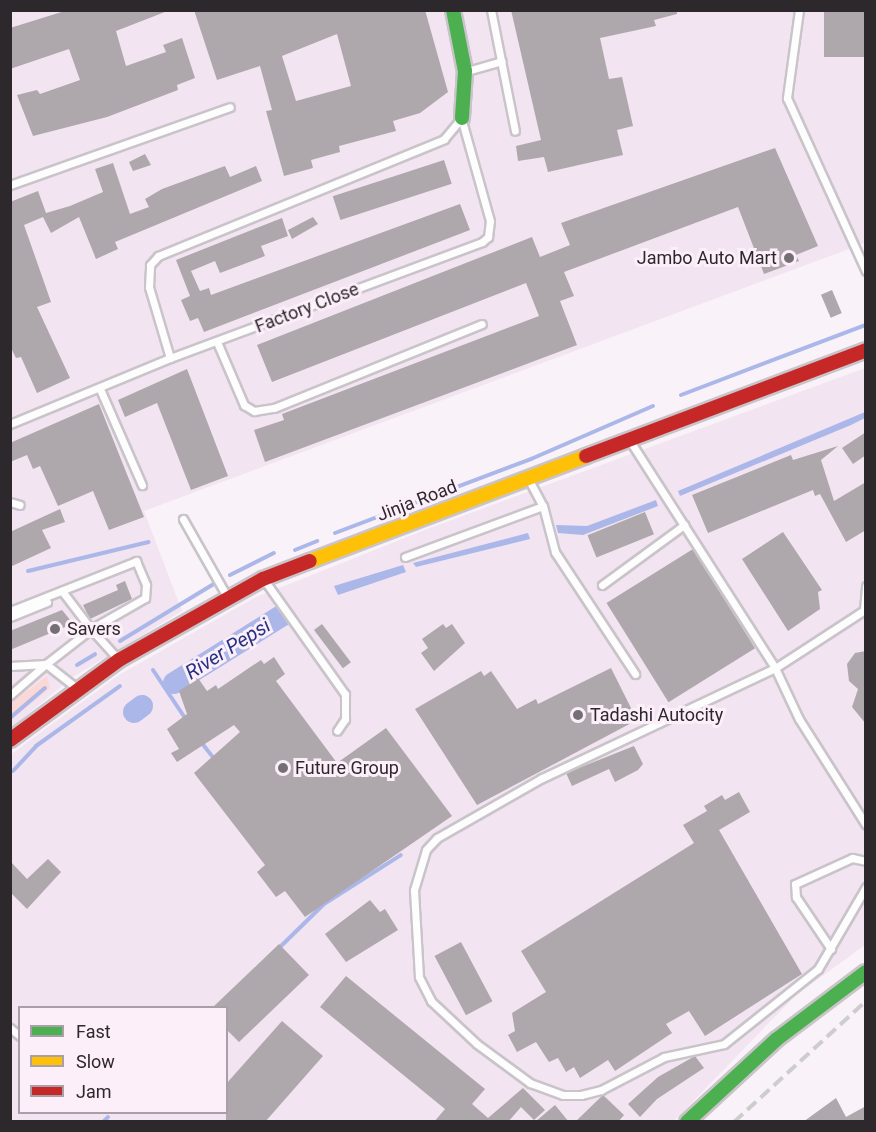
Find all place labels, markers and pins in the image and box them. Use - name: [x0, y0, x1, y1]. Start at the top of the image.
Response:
- place label: Jambo Auto Mart: [637, 247, 777, 269]
- marker: Jambo Auto Mart: [782, 251, 796, 265]
- place label: Savers: [67, 618, 121, 640]
- marker: Savers: [48, 622, 62, 636]
- place label: Tadashi Autocity: [590, 704, 723, 726]
- marker: Tadashi Autocity: [571, 708, 585, 722]
- place label: Future Group: [295, 757, 399, 779]
- marker: Future Group: [276, 761, 290, 775]

